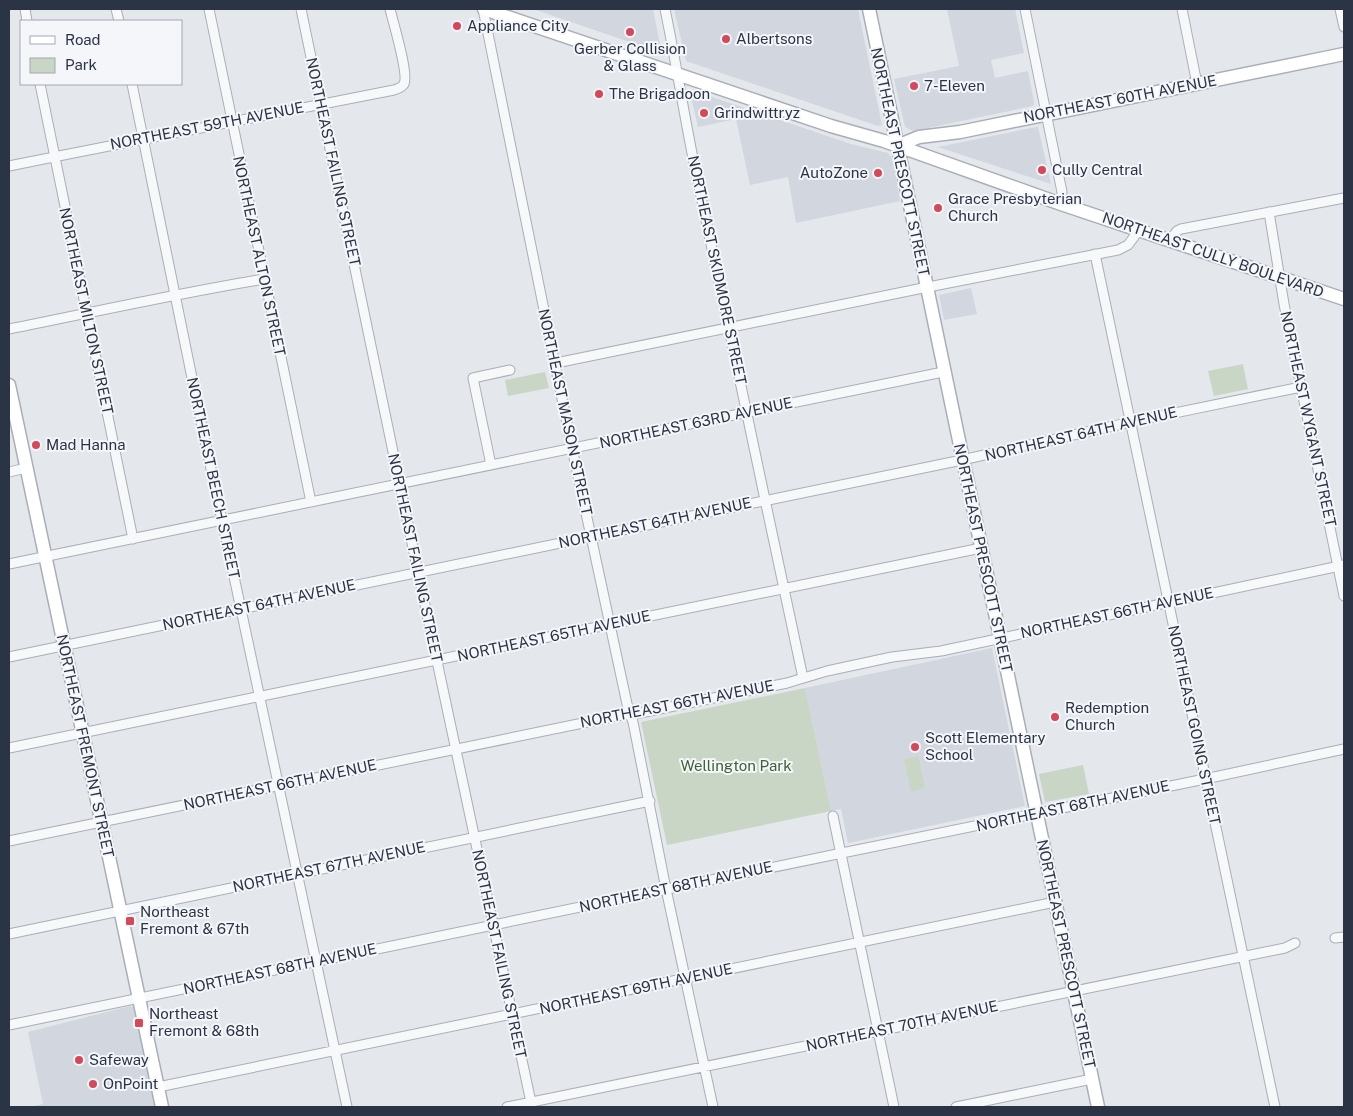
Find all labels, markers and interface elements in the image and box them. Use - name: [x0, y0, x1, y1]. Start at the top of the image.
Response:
- place label: Appliance City: [467, 17, 569, 34]
- legend: [20, 20, 182, 85]
- marker: Appliance City: [451, 20, 463, 32]
- marker: Gerber Collision & Glass: [624, 26, 636, 38]
- place label: Albertsons: [736, 30, 812, 47]
- text: Road: [65, 31, 101, 48]
- marker: Albertsons: [720, 33, 732, 45]
- place label: Gerber Collision & Glass: [574, 40, 686, 74]
- street label: NORTHEAST PRESCOTT STREET: [868, 46, 933, 278]
- text: Park: [65, 56, 97, 73]
- street label: NORTHEAST FAILING STREET: [303, 56, 364, 268]
- street label: NORTHEAST 60TH AVENUE: [1022, 71, 1218, 126]
- place label: 7-Eleven: [924, 77, 985, 94]
- marker: 7-Eleven: [908, 80, 920, 92]
- place label: The Brigadoon: [609, 85, 710, 102]
- marker: The Brigadoon: [593, 88, 605, 100]
- street label: NORTHEAST 59TH AVENUE: [108, 98, 305, 153]
- place label: Grindwittryz: [714, 104, 800, 121]
- marker: Grindwittryz: [698, 107, 710, 119]
- street label: NORTHEAST ALTON STREET: [230, 154, 289, 358]
- street label: NORTHEAST SKIDMORE STREET: [685, 154, 750, 386]
- place label: Cully Central: [1052, 161, 1143, 178]
- place label: AutoZone: [800, 164, 868, 181]
- marker: Cully Central: [1036, 164, 1048, 176]
- marker: AutoZone: [872, 167, 884, 179]
- place label: Grace Presbyterian Church: [948, 190, 1082, 224]
- marker: Grace Presbyterian Church: [932, 202, 944, 214]
- street label: NORTHEAST MILTON STREET: [56, 206, 117, 416]
- street label: NORTHEAST CULLY BOULEVARD: [1100, 209, 1326, 300]
- street label: NORTHEAST MASON STREET: [535, 307, 596, 517]
- street label: NORTHEAST WYGANT STREET: [1277, 309, 1340, 529]
- street label: NORTHEAST BEECH STREET: [184, 376, 243, 580]
- street label: NORTHEAST 63RD AVENUE: [598, 394, 794, 451]
- street label: NORTHEAST 64TH AVENUE: [983, 403, 1179, 464]
- place label: Mad Hanna: [46, 436, 125, 453]
- marker: Mad Hanna: [30, 439, 42, 451]
- street label: NORTHEAST PRESCOTT STREET: [951, 442, 1016, 674]
- street label: NORTHEAST FAILING STREET: [385, 452, 446, 664]
- street label: NORTHEAST 64TH AVENUE: [557, 494, 753, 551]
- street label: NORTHEAST 64TH AVENUE: [161, 576, 357, 633]
- street label: NORTHEAST 66TH AVENUE: [1019, 584, 1215, 641]
- street label: NORTHEAST 65TH AVENUE: [456, 607, 652, 664]
- street label: NORTHEAST GOING STREET: [1165, 624, 1224, 826]
- street label: NORTHEAST FREMONT STREET: [53, 633, 118, 859]
- street label: NORTHEAST 66TH AVENUE: [579, 676, 775, 731]
- place label: Redemption Church: [1065, 699, 1149, 733]
- marker: Redemption Church: [1049, 711, 1061, 723]
- place label: Scott Elementary School: [925, 729, 1046, 763]
- marker: Scott Elementary School: [909, 741, 921, 753]
- street label: NORTHEAST 66TH AVENUE: [182, 756, 378, 813]
- park label: Wellington Park: [680, 757, 792, 774]
- street label: NORTHEAST 68TH AVENUE: [975, 777, 1171, 834]
- street label: NORTHEAST 67TH AVENUE: [231, 838, 427, 895]
- street label: NORTHEAST PRESCOTT STREET: [1034, 838, 1099, 1070]
- street label: NORTHEAST FAILING STREET: [469, 848, 530, 1060]
- street label: NORTHEAST 68TH AVENUE: [578, 858, 774, 915]
- place label: Northeast Fremont & 67th: [140, 903, 249, 937]
- marker: Northeast Fremont & 67th: [124, 915, 136, 927]
- street label: NORTHEAST 68TH AVENUE: [182, 940, 378, 997]
- street label: NORTHEAST 69TH AVENUE: [538, 960, 734, 1017]
- street label: NORTHEAST 70TH AVENUE: [804, 997, 1000, 1054]
- place label: Northeast Fremont & 68th: [149, 1005, 259, 1039]
- marker: Northeast Fremont & 68th: [133, 1017, 145, 1029]
- place label: Safeway: [89, 1051, 149, 1068]
- marker: Safeway: [73, 1054, 85, 1066]
- place label: OnPoint: [103, 1075, 159, 1092]
- marker: OnPoint: [87, 1078, 99, 1090]

